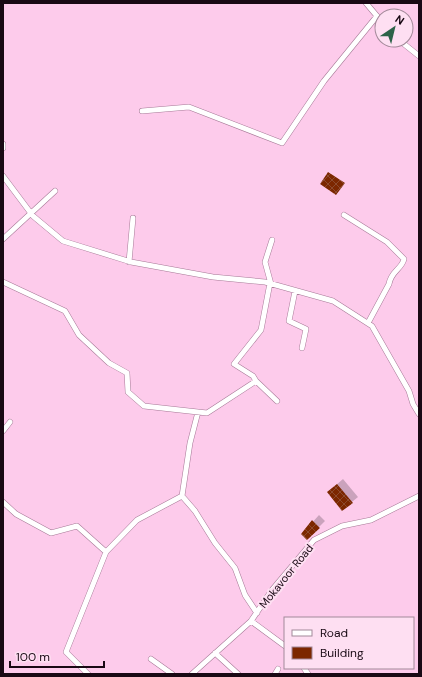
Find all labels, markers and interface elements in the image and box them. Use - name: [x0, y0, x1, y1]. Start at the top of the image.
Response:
- north arrow: [374, 8, 414, 48]
- text: N: [392, 12, 407, 28]
- street label: Mokavoor Road: [256, 541, 316, 611]
- legend: [284, 617, 414, 669]
- text: Road: [320, 625, 348, 641]
- scale bar: [10, 643, 104, 669]
- text: Building: [320, 645, 364, 661]
- text: 100 m: [16, 649, 50, 665]

